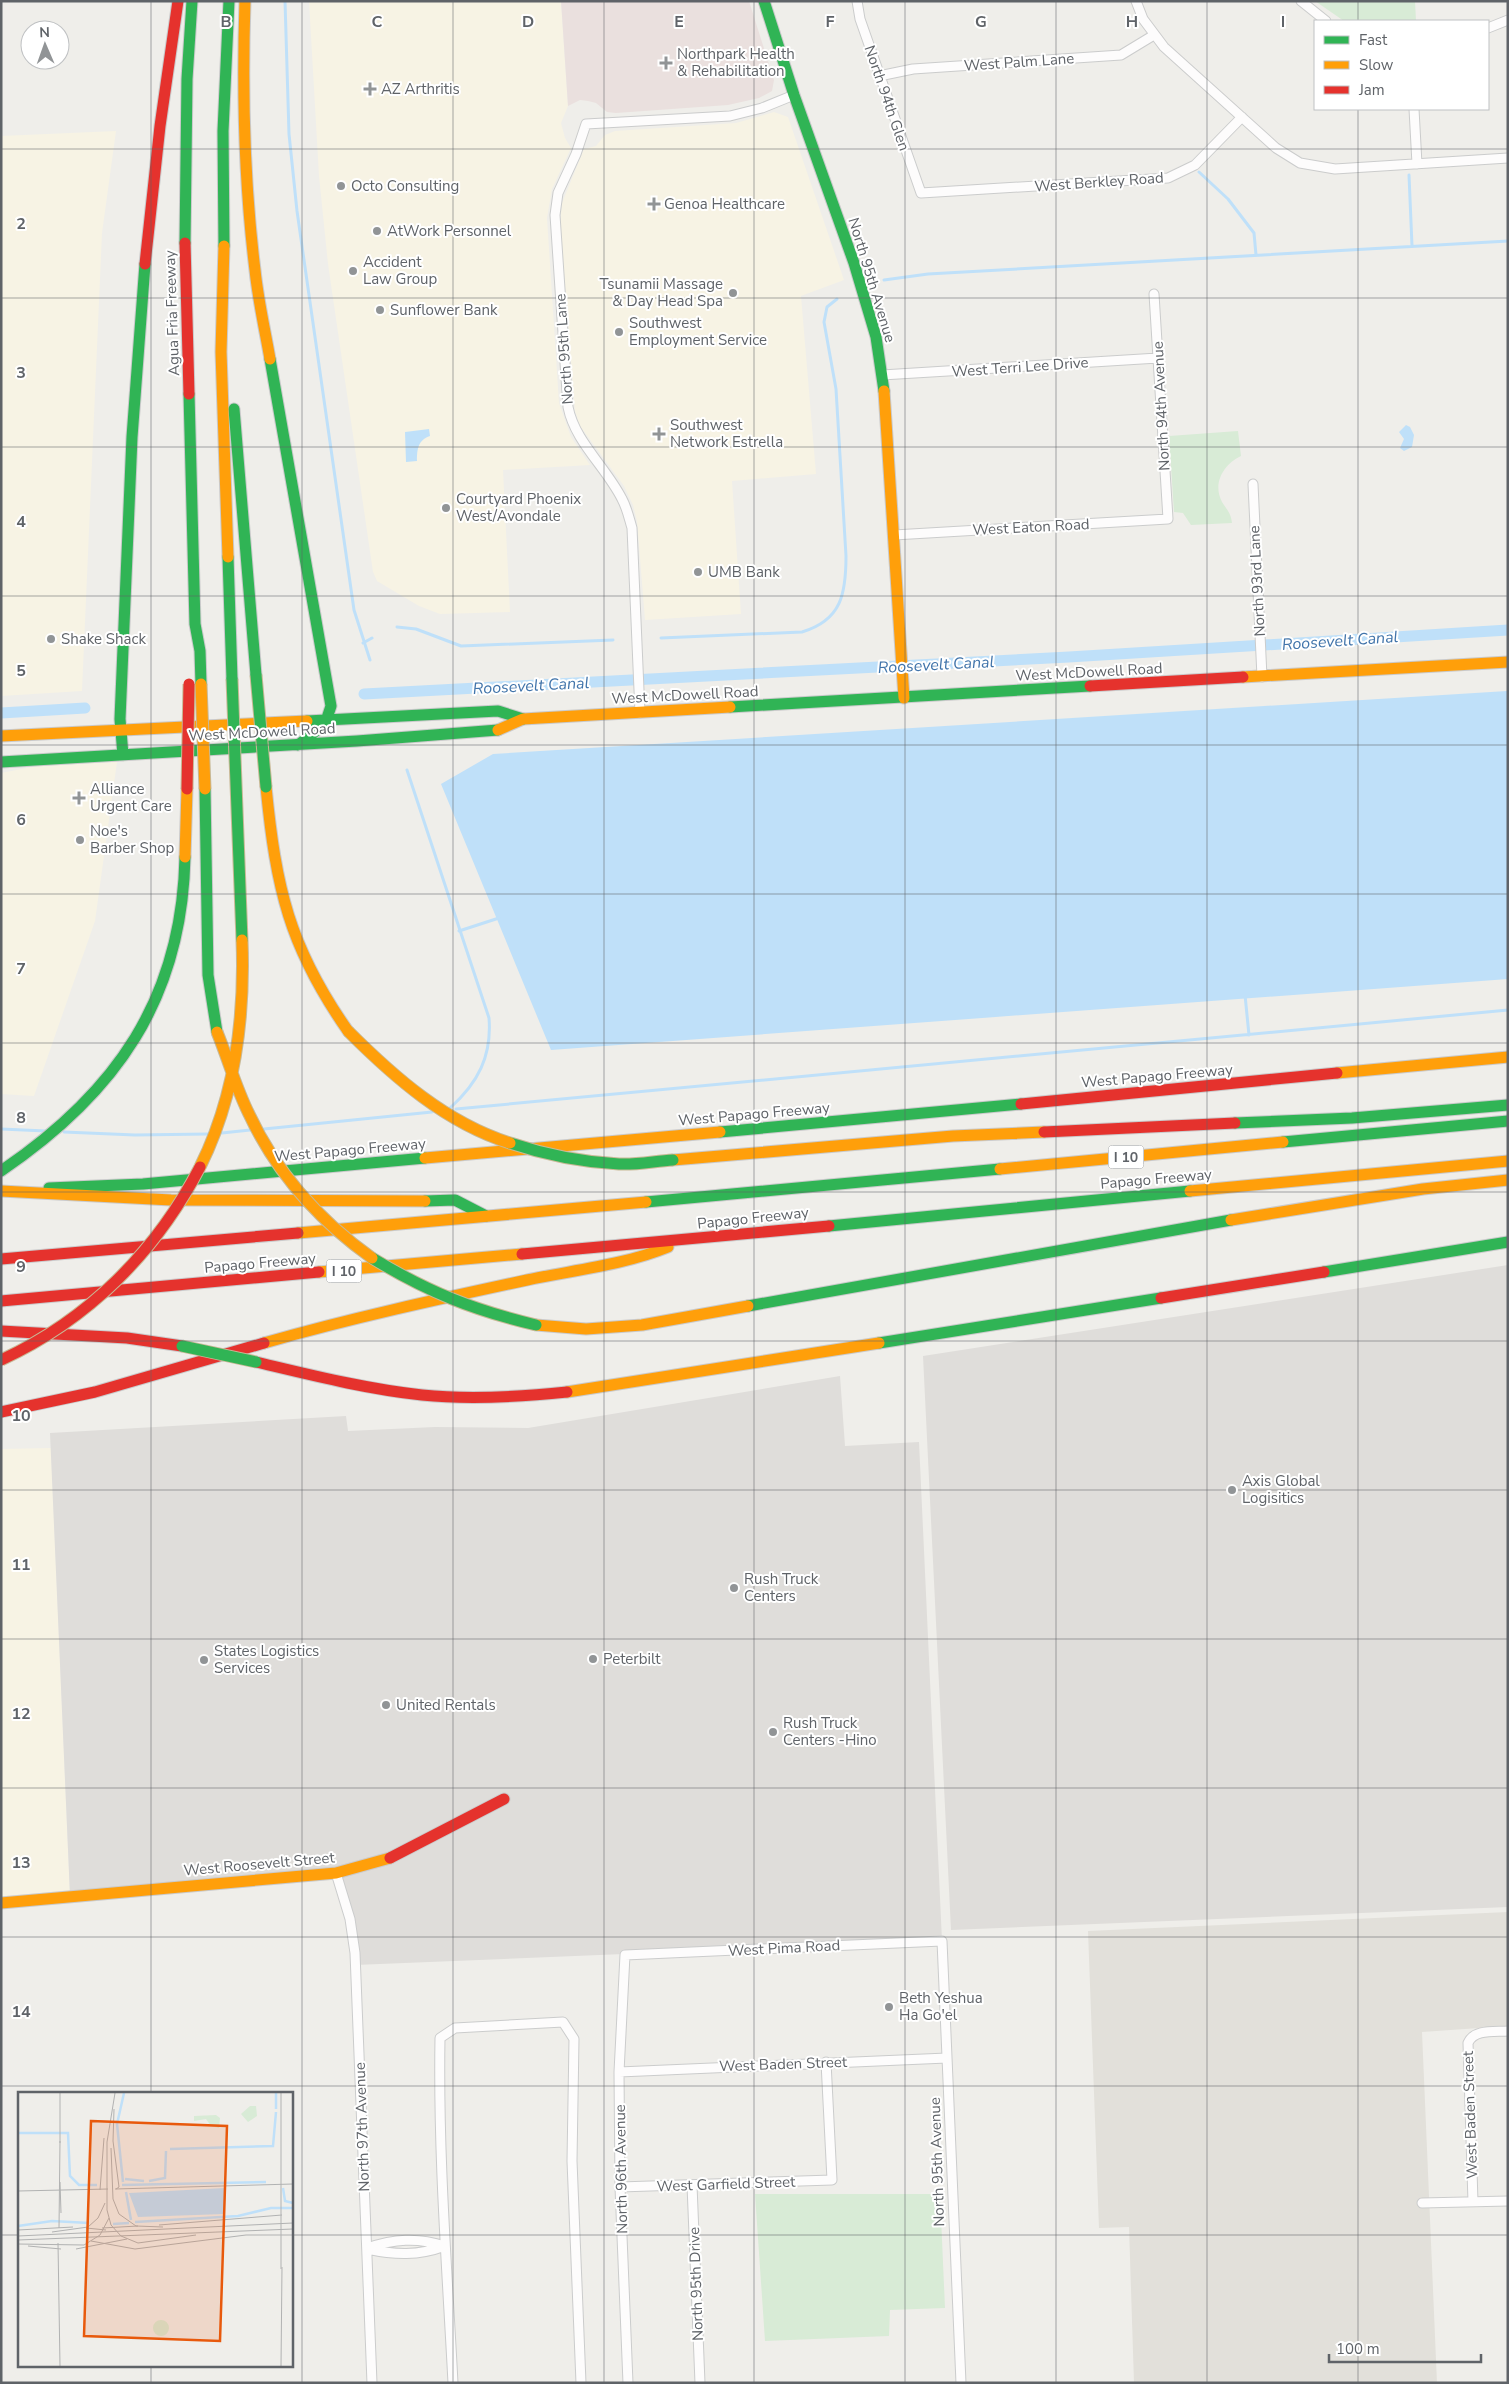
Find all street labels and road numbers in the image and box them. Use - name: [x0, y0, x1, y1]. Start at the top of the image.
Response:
- street label: North 94th Glen: [860, 43, 914, 153]
- street label: West Palm Lane: [963, 48, 1075, 76]
- street label: West Berkley Road: [1034, 168, 1164, 196]
- street label: North 95th Avenue: [844, 215, 900, 345]
- street label: Agua Fria Freeway: [160, 249, 184, 376]
- street label: North 95th Lane: [550, 293, 578, 405]
- street label: North 94th Avenue: [1148, 341, 1174, 471]
- street label: West Terri Lee Drive: [951, 352, 1089, 382]
- street label: West Eaton Road: [972, 514, 1090, 540]
- street label: North 93rd Lane: [1244, 525, 1270, 637]
- street label: West McDowell Road: [1015, 658, 1163, 686]
- street label: West McDowell Road: [611, 681, 759, 709]
- street label: West McDowell Road: [188, 718, 336, 746]
- street label: West Papago Freeway: [1080, 1059, 1234, 1093]
- street label: West Papago Freeway: [677, 1097, 831, 1131]
- street label: West Papago Freeway: [273, 1133, 427, 1167]
- road number: I 10: [1108, 1146, 1144, 1168]
- street label: Papago Freeway: [1099, 1164, 1213, 1194]
- street label: Papago Freeway: [696, 1202, 810, 1234]
- street label: Papago Freeway: [203, 1248, 317, 1278]
- road number: I 10: [326, 1260, 362, 1282]
- street label: West Roosevelt Street: [183, 1847, 336, 1881]
- street label: West Pima Road: [727, 1935, 841, 1961]
- street label: West Baden Street: [1458, 2050, 1482, 2179]
- street label: West Baden Street: [719, 2052, 848, 2076]
- street label: North 97th Avenue: [350, 2062, 374, 2192]
- street label: North 95th Avenue: [925, 2097, 949, 2227]
- street label: North 96th Avenue: [610, 2104, 632, 2234]
- street label: West Garfield Street: [656, 2172, 796, 2196]
- street label: North 95th Drive: [684, 2227, 708, 2341]

